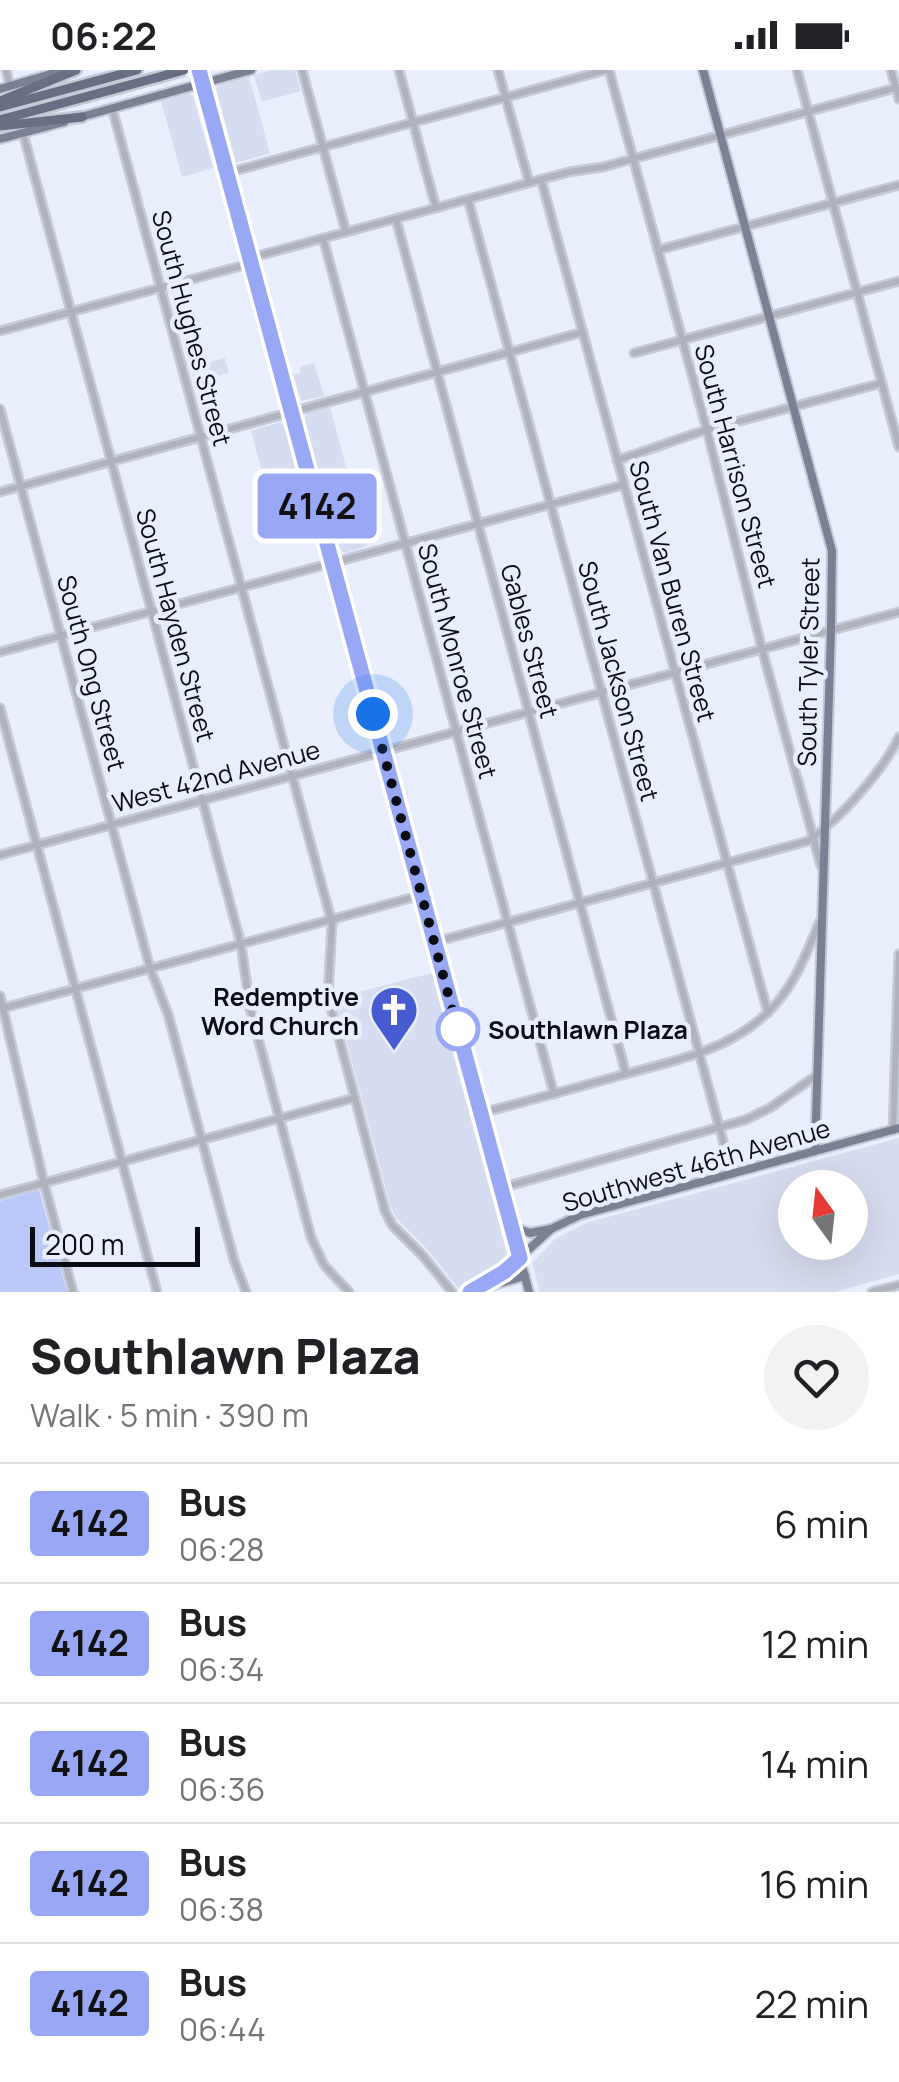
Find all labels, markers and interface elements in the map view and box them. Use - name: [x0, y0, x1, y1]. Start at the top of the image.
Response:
- text: 06:22: [50, 9, 157, 61]
- street label: South Hughes Street: [144, 206, 240, 450]
- street label: South Harrison Street: [687, 340, 785, 592]
- street label: South Van Buren Street: [621, 457, 725, 725]
- line badge: 4142: [247, 474, 387, 538]
- text: 4142: [278, 482, 356, 530]
- street label: South Hayden Street: [128, 504, 224, 746]
- street label: South Monroe Street: [410, 540, 506, 782]
- street label: South Jackson Street: [570, 557, 668, 805]
- street label: South Tyler Street: [789, 557, 827, 767]
- street label: Gables Street: [493, 560, 567, 722]
- street label: South Ong Street: [49, 571, 135, 775]
- your location: [348, 689, 398, 739]
- street label: West 42nd Avenue: [108, 731, 324, 821]
- place label: Redemptive Word Church: [201, 979, 359, 1043]
- church icon: Redemptive Word Church: [368, 984, 420, 1052]
- marker: Southlawn Plaza: [437, 1008, 479, 1050]
- place label: Southlawn Plaza: [488, 1012, 688, 1047]
- street label: Southwest 46th Avenue: [558, 1110, 834, 1220]
- north arrow: [778, 1170, 868, 1260]
- map controls: [778, 1170, 868, 1260]
- scale bar: [30, 1222, 200, 1266]
- text: 200 m: [45, 1225, 124, 1263]
- text: Southlawn Plaza: [30, 1323, 421, 1388]
- button: heart: [764, 1325, 869, 1430]
- text: Walk · 5 min · 390 m: [30, 1393, 309, 1437]
- text: Bus: [179, 1475, 247, 1527]
- text: 6 min: [774, 1497, 869, 1549]
- text: 4142: [50, 1499, 129, 1547]
- text: 06:28: [179, 1527, 265, 1571]
- text: Bus: [179, 1595, 247, 1647]
- text: 12 min: [761, 1617, 869, 1669]
- text: 4142: [50, 1619, 129, 1667]
- text: 06:34: [179, 1647, 264, 1691]
- text: Bus: [179, 1715, 247, 1767]
- text: 14 min: [761, 1737, 869, 1789]
- text: 4142: [50, 1739, 129, 1787]
- text: 06:36: [179, 1767, 265, 1811]
- text: Bus: [179, 1835, 247, 1887]
- text: 16 min: [759, 1857, 869, 1909]
- text: 4142: [50, 1859, 129, 1907]
- text: 06:38: [179, 1887, 264, 1931]
- text: Bus: [179, 1955, 247, 2007]
- text: 22 min: [754, 1977, 869, 2029]
- text: 4142: [50, 1979, 129, 2027]
- text: 06:44: [179, 2007, 266, 2051]

